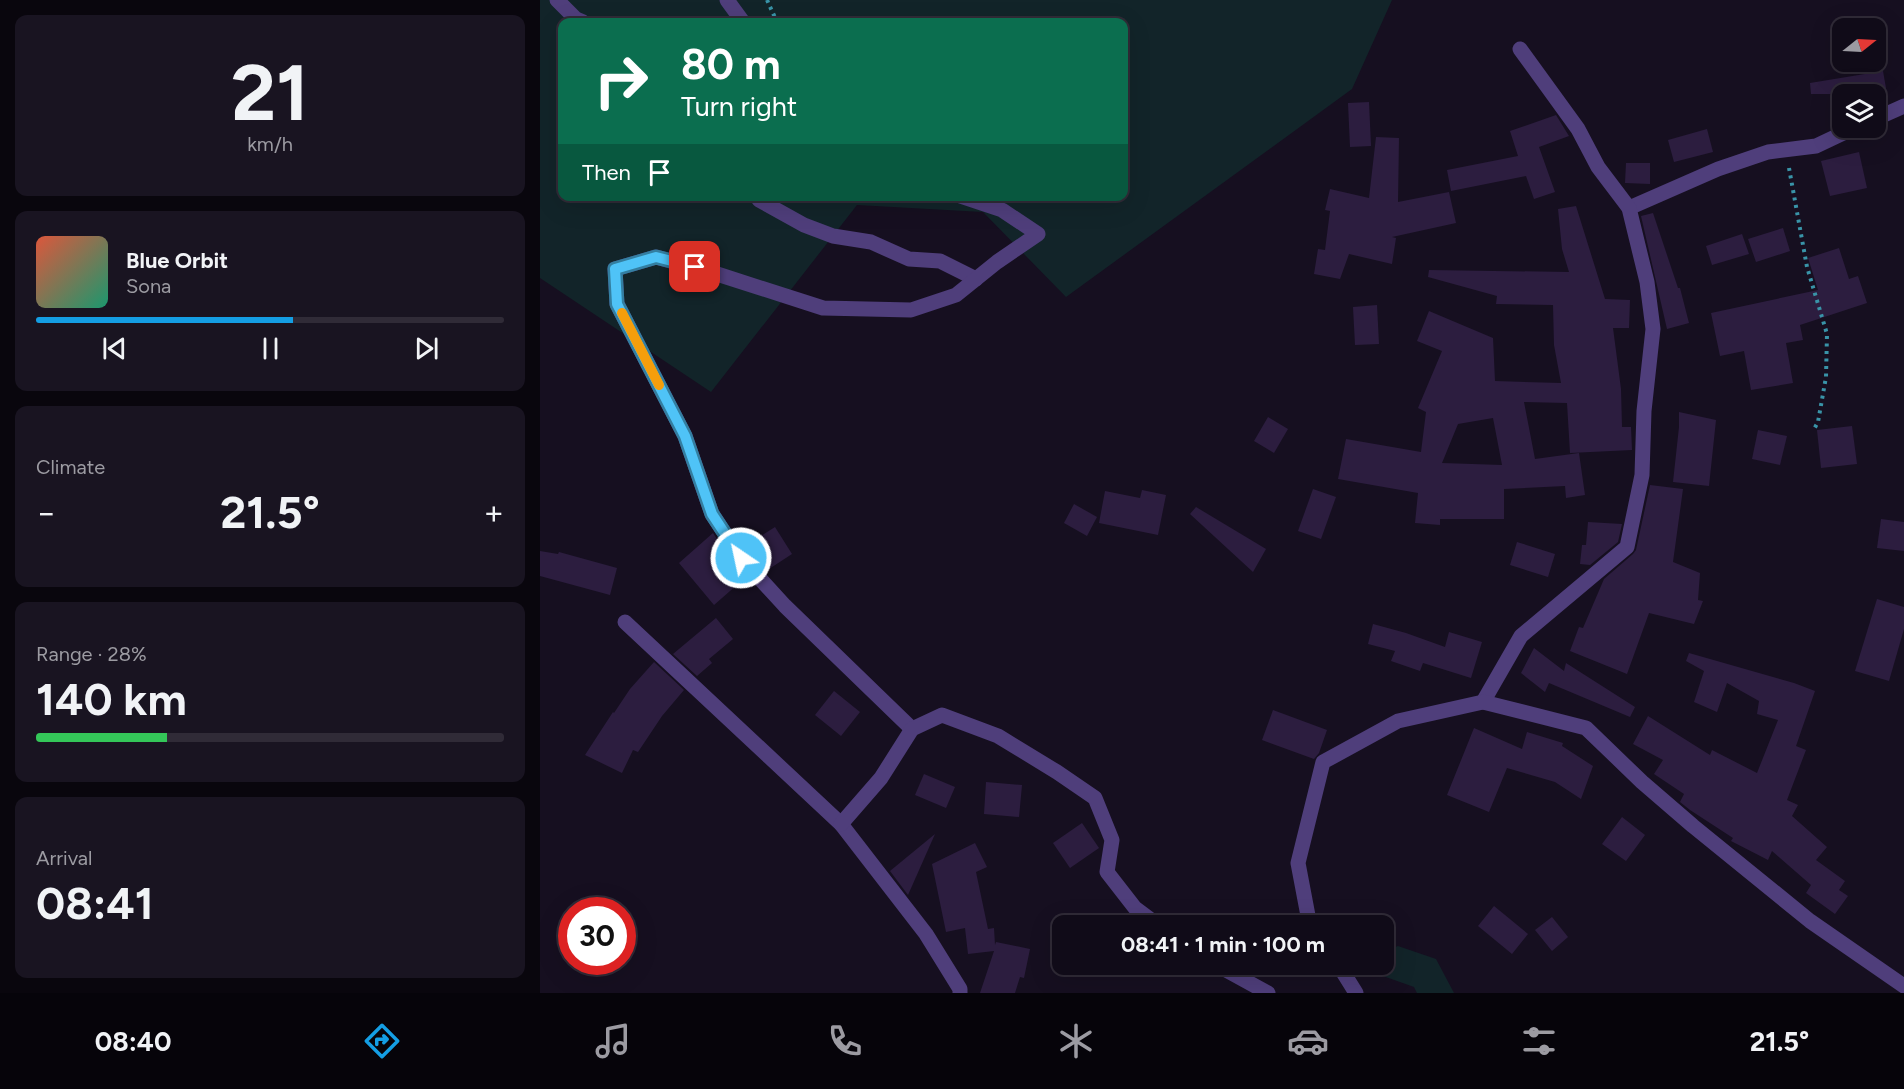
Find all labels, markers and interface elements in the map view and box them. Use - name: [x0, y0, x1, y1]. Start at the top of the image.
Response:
- north arrow: [1832, 18, 1886, 72]
- map controls: [1832, 18, 1886, 138]
- text: 80 m: [681, 39, 781, 90]
- icon: right: [582, 42, 660, 120]
- text: 21: [231, 46, 309, 140]
- button: layers: [1832, 84, 1886, 138]
- text: Turn right: [681, 90, 797, 123]
- text: km/h: [247, 132, 293, 156]
- icon: arrive: [643, 156, 676, 189]
- text: Then: [582, 159, 631, 186]
- pin: [669, 241, 720, 292]
- text: Blue Orbit: [126, 247, 228, 274]
- icon: arrive: [678, 250, 711, 283]
- text: Sona: [126, 274, 171, 298]
- icon: previous: [98, 332, 131, 365]
- icon: pause: [254, 332, 287, 365]
- icon: next: [410, 332, 443, 365]
- text: Climate: [36, 455, 105, 479]
- text: 21.5°: [220, 485, 320, 539]
- text: −: [36, 493, 57, 532]
- text: +: [483, 493, 504, 532]
- position arrow: [709, 526, 773, 590]
- text: Range · 28%: [36, 642, 147, 666]
- text: 140 km: [36, 672, 187, 726]
- text: Arrival: [36, 846, 92, 870]
- text: 08:41: [36, 876, 154, 930]
- speed limit sign: 30: [558, 897, 636, 975]
- text: 08:41 · 1 min · 100 m: [1121, 931, 1325, 958]
- icon: directions: [361, 1020, 403, 1062]
- icon: music: [592, 1020, 634, 1062]
- icon: phone: [824, 1020, 866, 1062]
- icon: climate: [1055, 1020, 1097, 1062]
- icon: car: [1287, 1020, 1329, 1062]
- icon: filters: [1518, 1020, 1560, 1062]
- text: 08:40: [95, 1025, 171, 1058]
- text: 21.5°: [1750, 1025, 1809, 1058]

